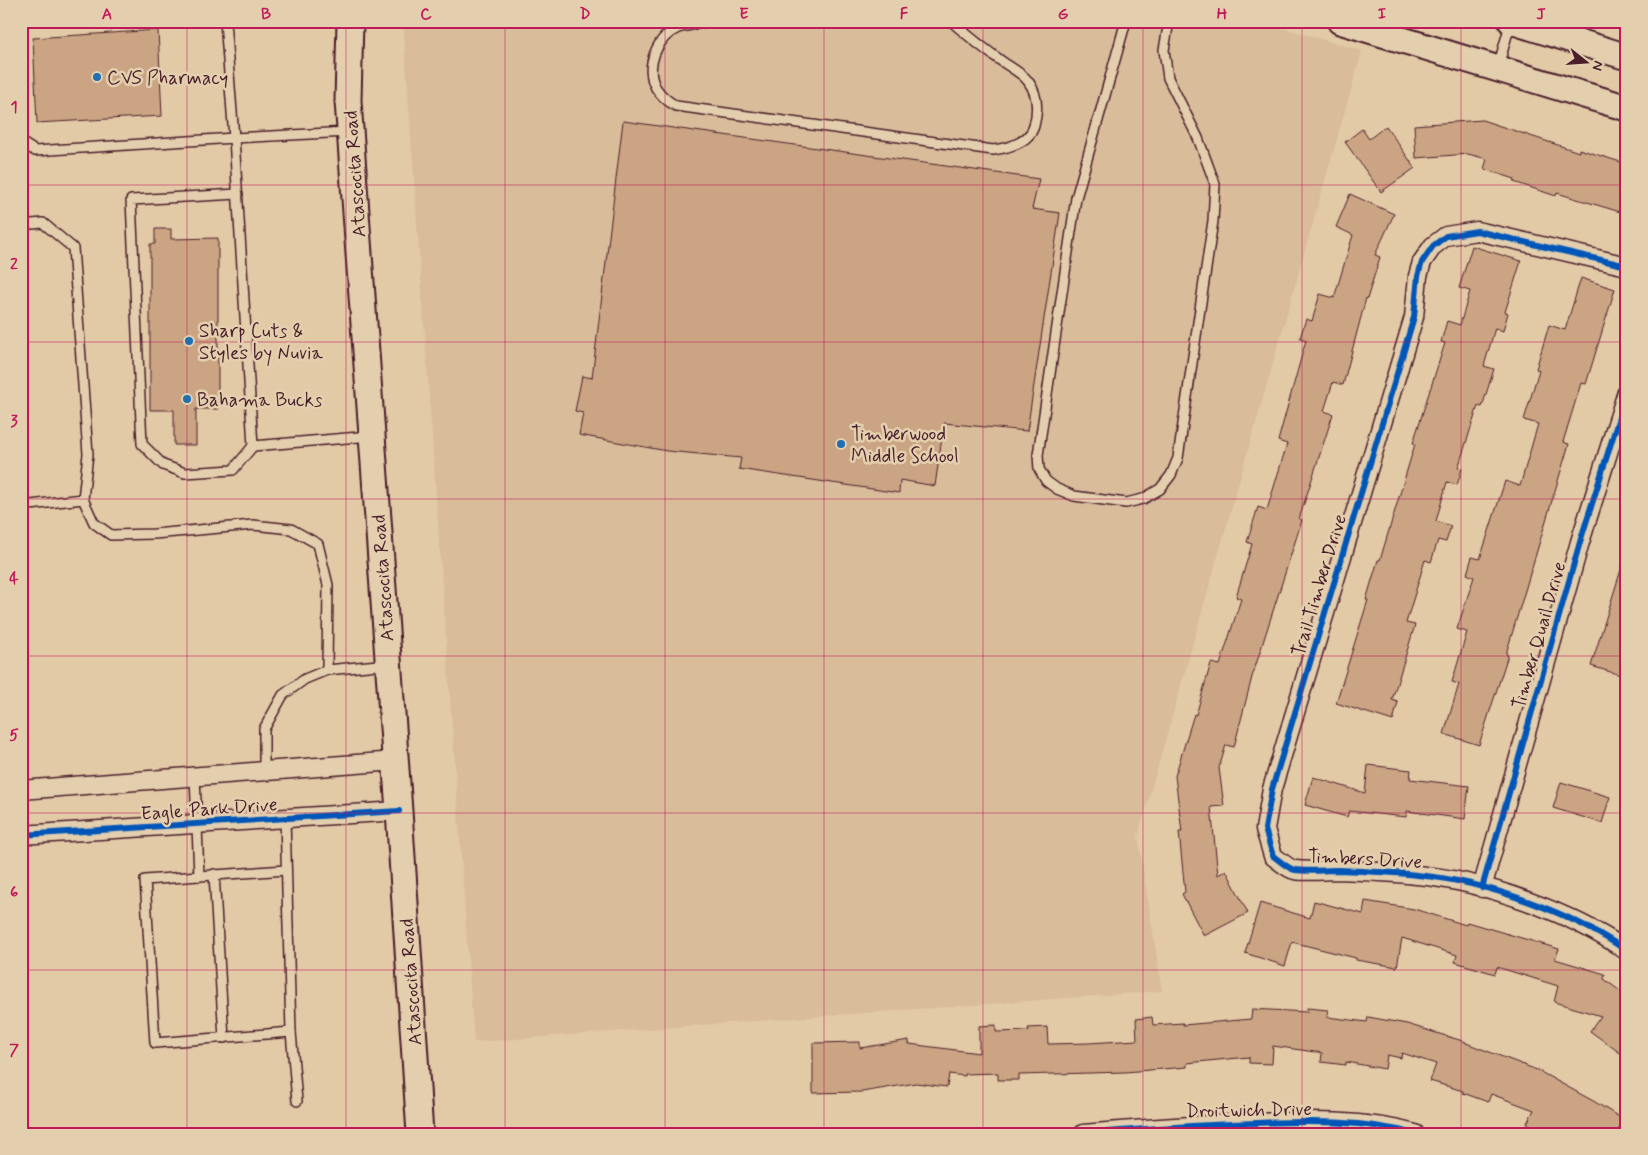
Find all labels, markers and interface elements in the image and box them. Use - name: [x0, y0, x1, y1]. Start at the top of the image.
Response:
- text: A: [102, 4, 112, 25]
- text: B: [261, 4, 271, 25]
- text: C: [420, 4, 432, 25]
- text: D: [579, 4, 591, 25]
- text: E: [739, 4, 749, 25]
- text: F: [900, 4, 909, 25]
- text: G: [1058, 4, 1069, 25]
- text: H: [1217, 4, 1228, 25]
- text: I: [1378, 4, 1387, 25]
- text: J: [1536, 4, 1546, 25]
- north arrow: [1560, 38, 1610, 88]
- text: N: [1588, 58, 1607, 73]
- place label: CVS Pharmacy: [107, 66, 228, 91]
- marker: CVS Pharmacy: [91, 71, 103, 83]
- text: 1: [10, 97, 18, 118]
- street label: Atascocita Road: [339, 109, 372, 238]
- text: 2: [10, 254, 18, 275]
- place label: Sharp Cuts & Styles by Nuvia: [199, 319, 323, 367]
- marker: Sharp Cuts & Styles by Nuvia: [183, 335, 195, 347]
- place label: Bahama Bucks: [197, 388, 323, 413]
- marker: Bahama Bucks: [181, 393, 193, 405]
- text: 3: [10, 411, 18, 432]
- place label: Timberwood Middle School: [851, 422, 959, 469]
- marker: Timberwood Middle School: [835, 438, 847, 450]
- street label: Trail Timber Drive: [1286, 511, 1353, 660]
- street label: Atascocita Road: [367, 513, 400, 642]
- street label: Timber Quail Drive: [1506, 559, 1572, 712]
- text: 4: [9, 568, 19, 589]
- text: 5: [9, 725, 19, 746]
- street label: Eagle Park Drive: [140, 792, 278, 828]
- street label: Timbers Drive: [1307, 844, 1423, 875]
- text: 6: [10, 882, 18, 903]
- street label: Atascocita Road: [395, 917, 428, 1046]
- text: 7: [9, 1040, 19, 1061]
- street label: Droitwich Drive: [1186, 1097, 1312, 1124]

